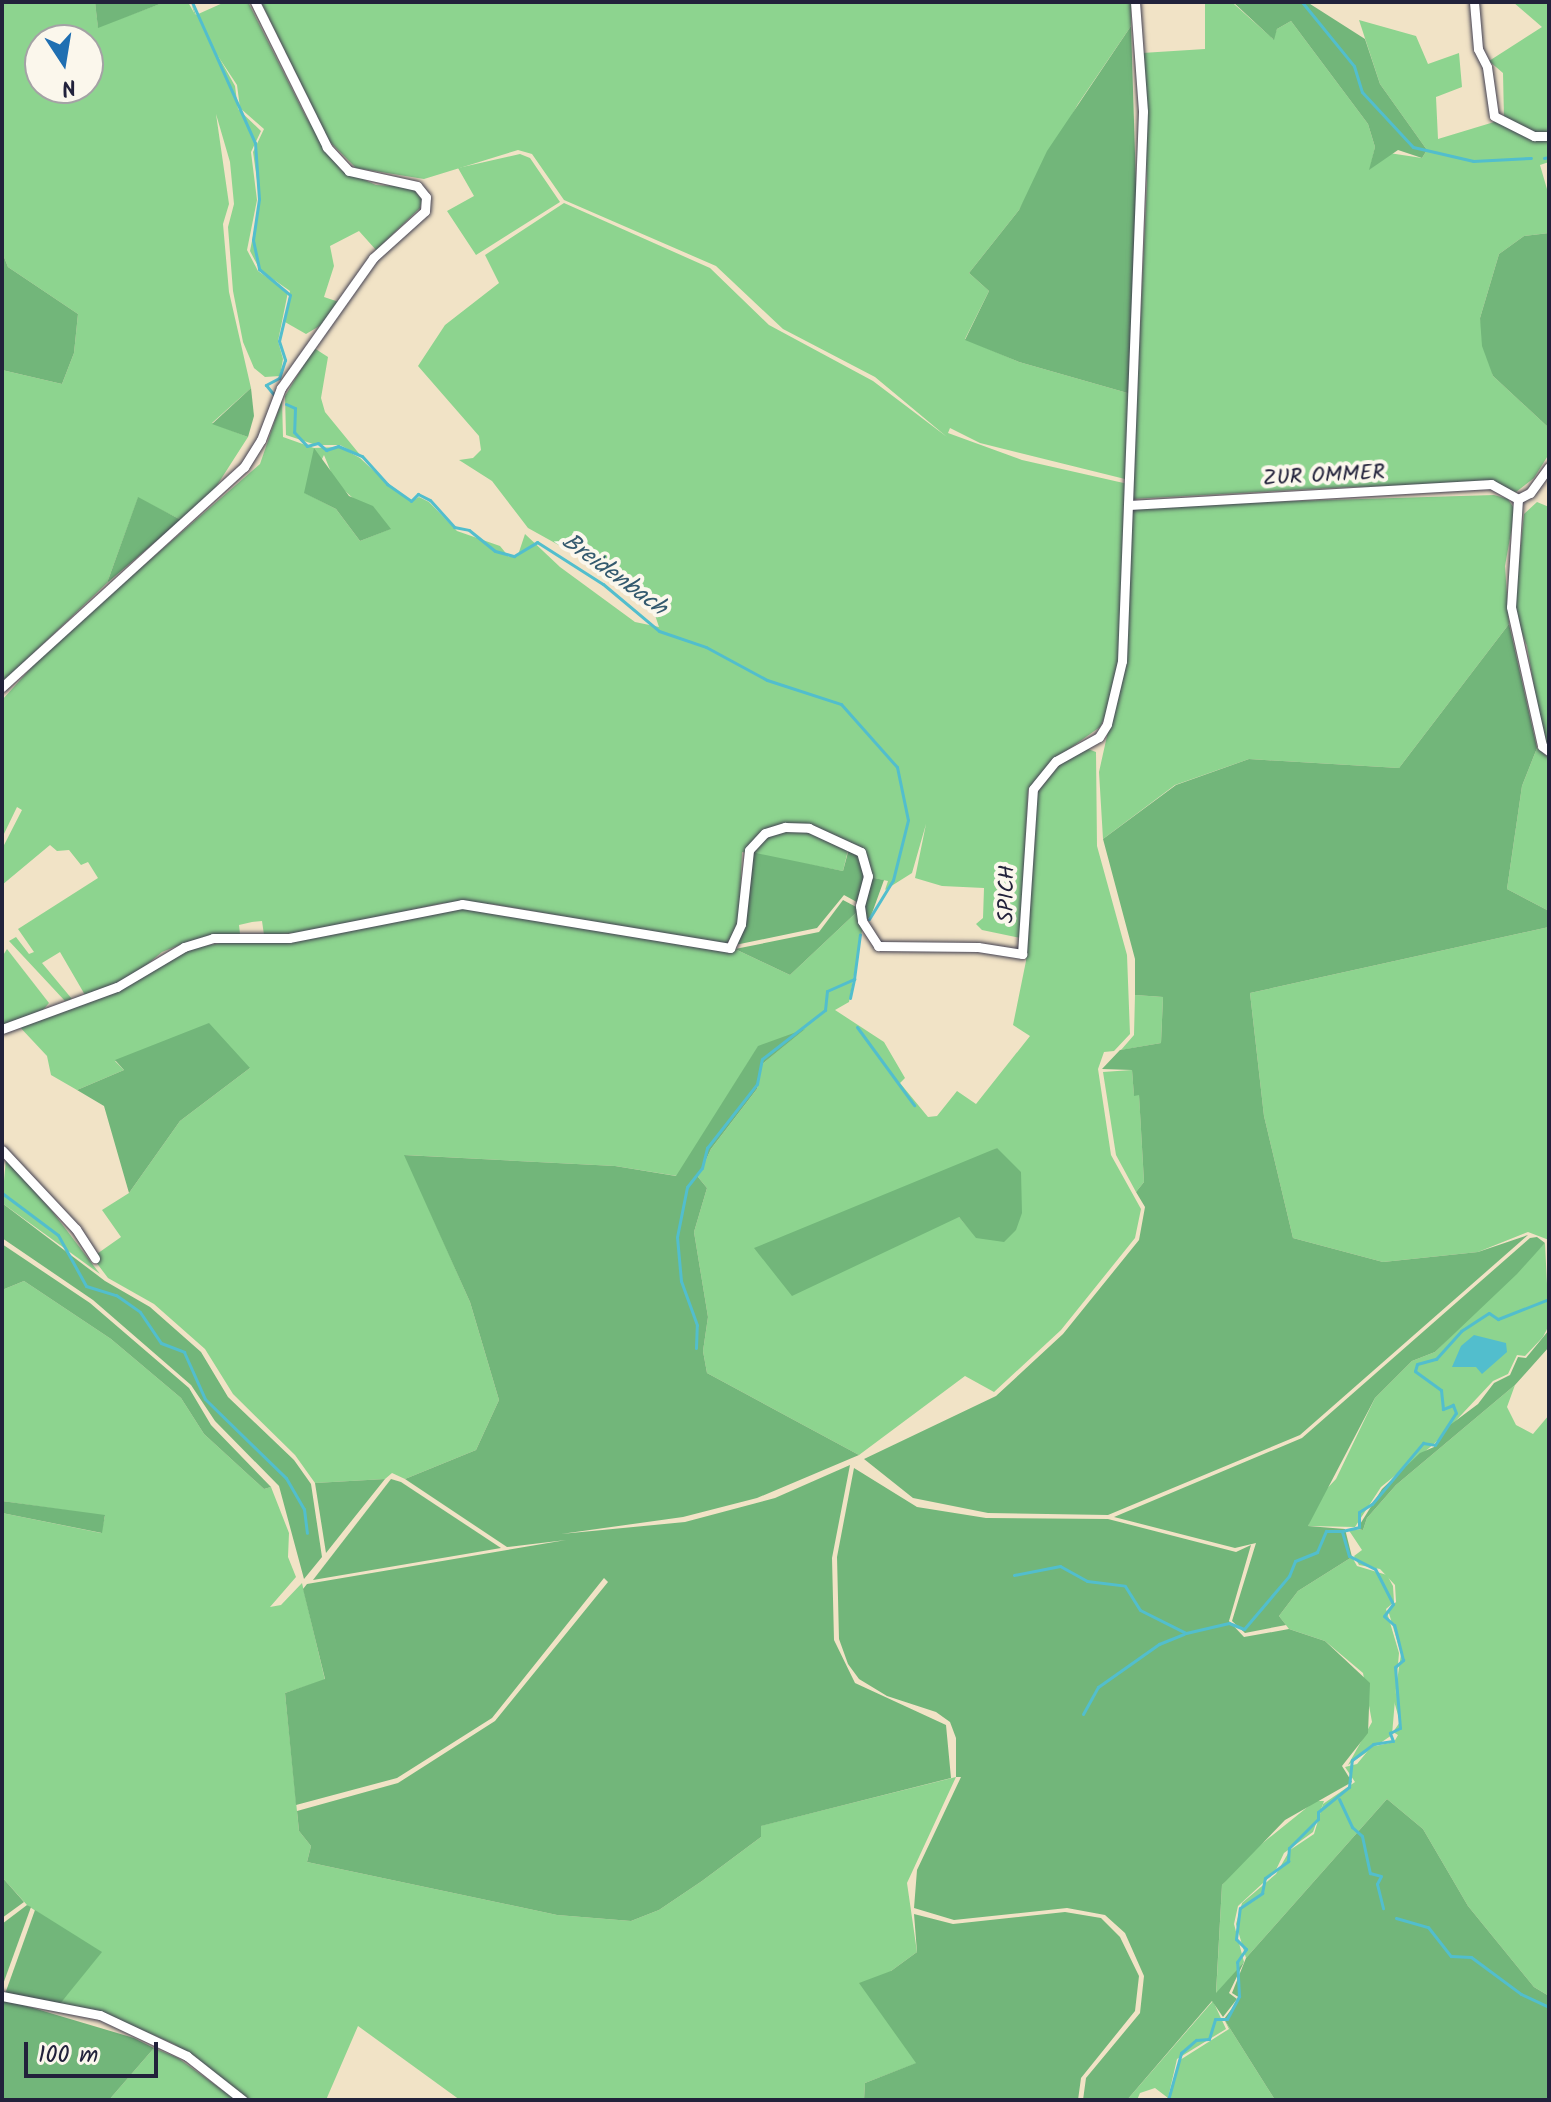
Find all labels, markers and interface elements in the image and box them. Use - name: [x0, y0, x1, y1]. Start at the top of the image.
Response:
- north arrow: [24, 24, 104, 104]
- text: N: [58, 67, 79, 105]
- street label: ZUR OMMER: [1262, 460, 1386, 492]
- water label: Breidenbach: [556, 527, 672, 623]
- street label: SPICH: [994, 865, 1022, 923]
- scale bar: [28, 2026, 162, 2076]
- text: 100 m: [38, 2036, 98, 2075]

